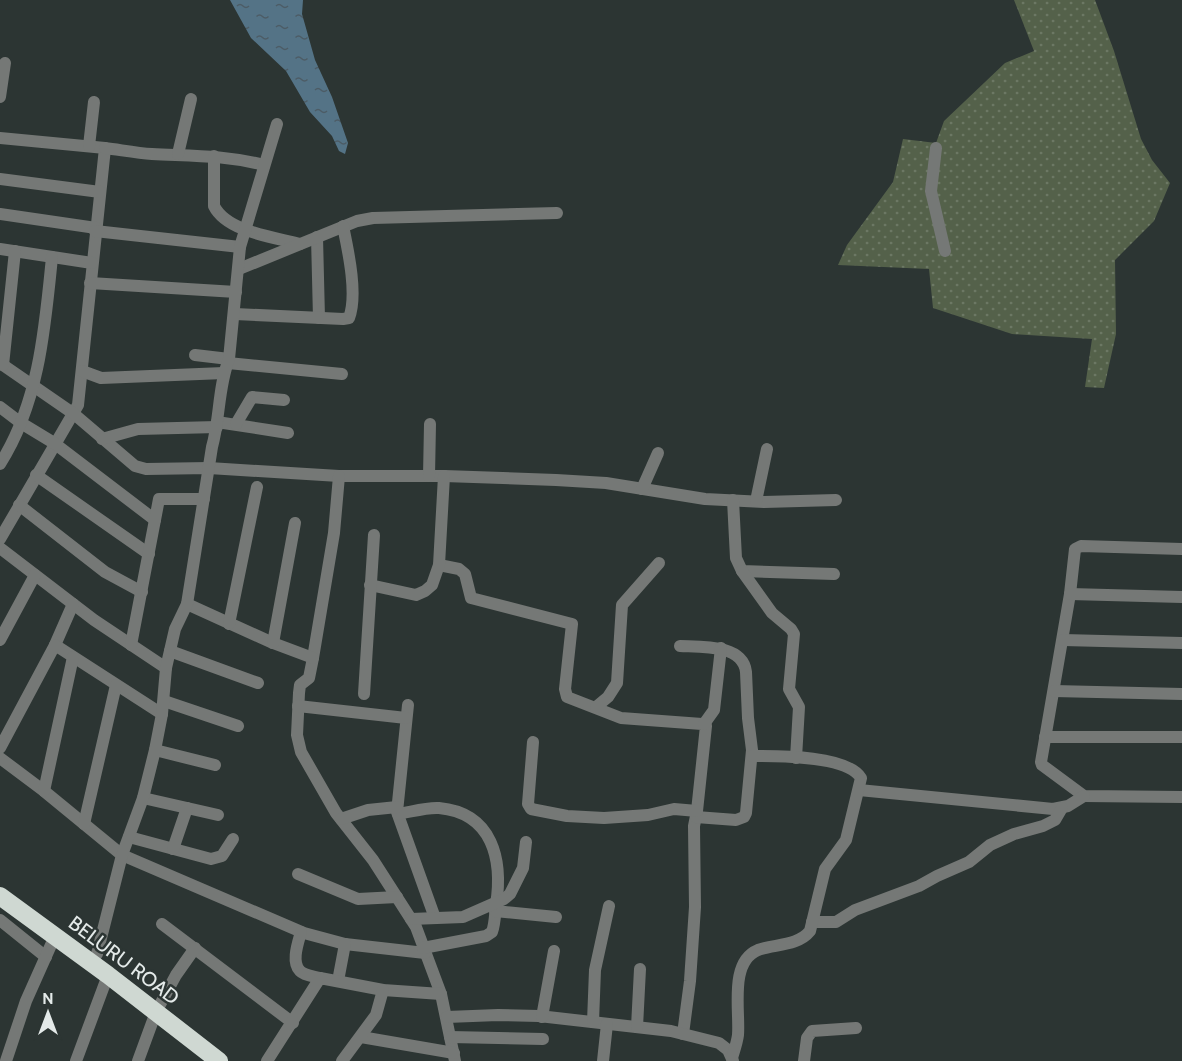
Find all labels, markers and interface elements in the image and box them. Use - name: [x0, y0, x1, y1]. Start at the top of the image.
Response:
- street label: BELURU ROAD: [64, 911, 184, 1009]
- north arrow: [18, 983, 78, 1043]
- text: N: [42, 989, 54, 1008]

